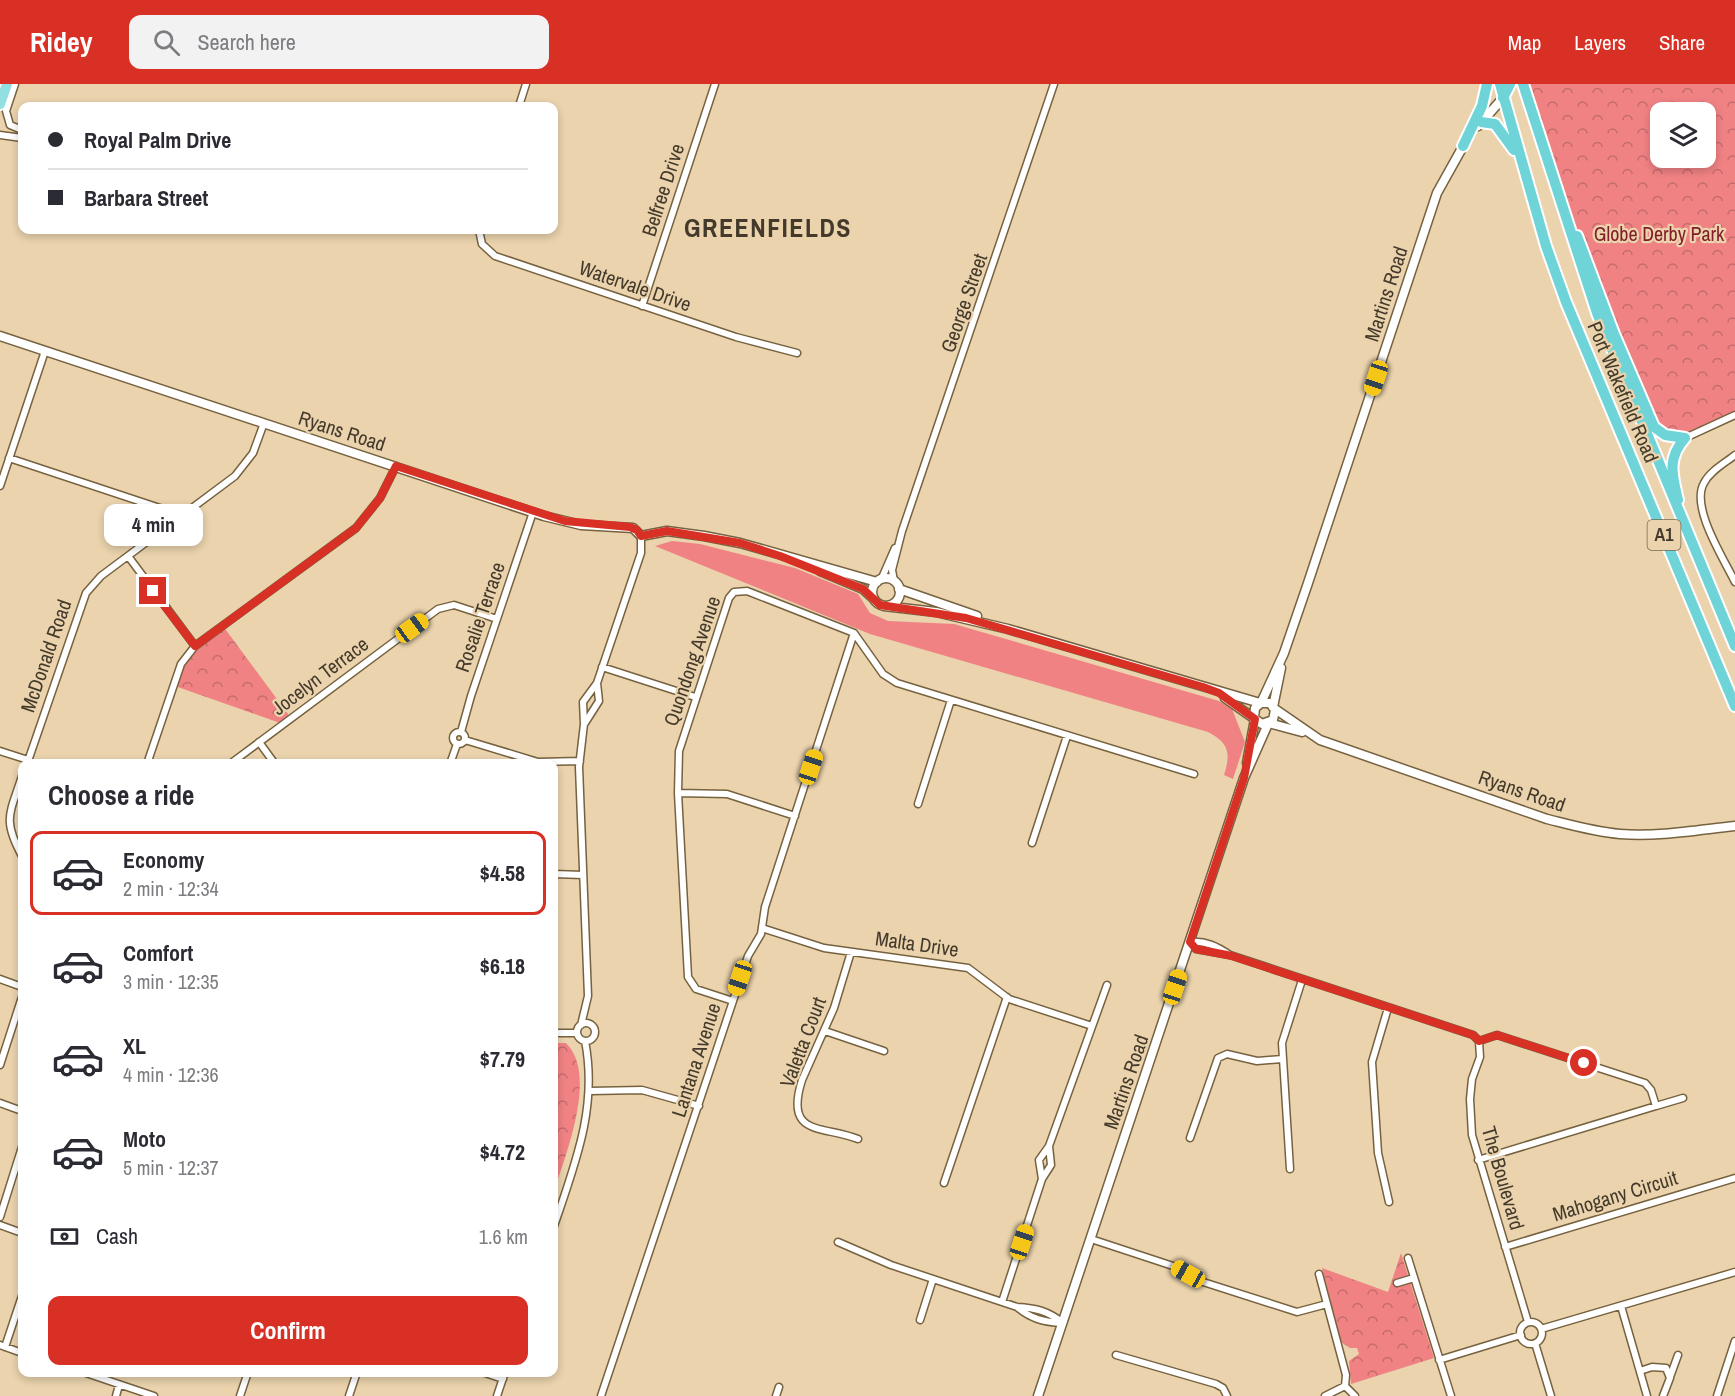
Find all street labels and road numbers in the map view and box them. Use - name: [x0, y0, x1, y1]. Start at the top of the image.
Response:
- street label: Belfree Drive: [635, 140, 690, 240]
- street label: Martins Road: [1357, 243, 1414, 345]
- street label: George Street: [934, 249, 993, 356]
- street label: Watervale Drive: [575, 254, 695, 317]
- street label: Port Wakefield Road: [1582, 317, 1665, 466]
- street label: Ryans Road: [295, 404, 389, 457]
- road number: A1: [1648, 520, 1680, 550]
- street label: Rosalie Terrace: [448, 558, 511, 675]
- street label: Quondong Avenue: [657, 592, 726, 729]
- street label: McDonald Road: [14, 596, 77, 716]
- street label: Jocelyn Terrace: [266, 630, 374, 721]
- street label: Ryans Road: [1475, 763, 1569, 818]
- street label: Malta Drive: [874, 924, 960, 963]
- street label: Valetta Court: [773, 992, 832, 1091]
- street label: Lantana Avenue: [664, 999, 727, 1120]
- street label: Martins Road: [1097, 1031, 1154, 1133]
- street label: The Boulevard: [1476, 1123, 1531, 1233]
- street label: Mahogany Circuit: [1549, 1164, 1681, 1227]

